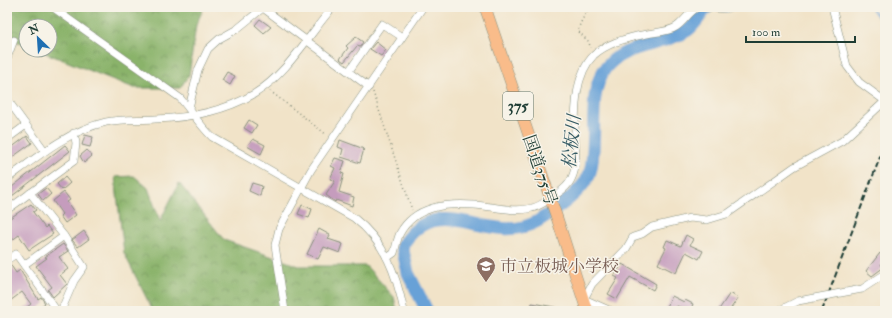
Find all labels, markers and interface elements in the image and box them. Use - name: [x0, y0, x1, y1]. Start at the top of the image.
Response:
- north arrow: [18, 18, 58, 58]
- scale bar: [746, 18, 855, 44]
- text: N: [26, 21, 42, 38]
- text: 100 m: [752, 25, 781, 40]
- road number: 375: [503, 92, 533, 120]
- water label: 松板川: [558, 112, 586, 170]
- street label: 国道375号: [518, 132, 562, 208]
- school or university icon: 市立板城小学校: [475, 255, 497, 283]
- place label: 市立板城小学校: [500, 256, 619, 277]

